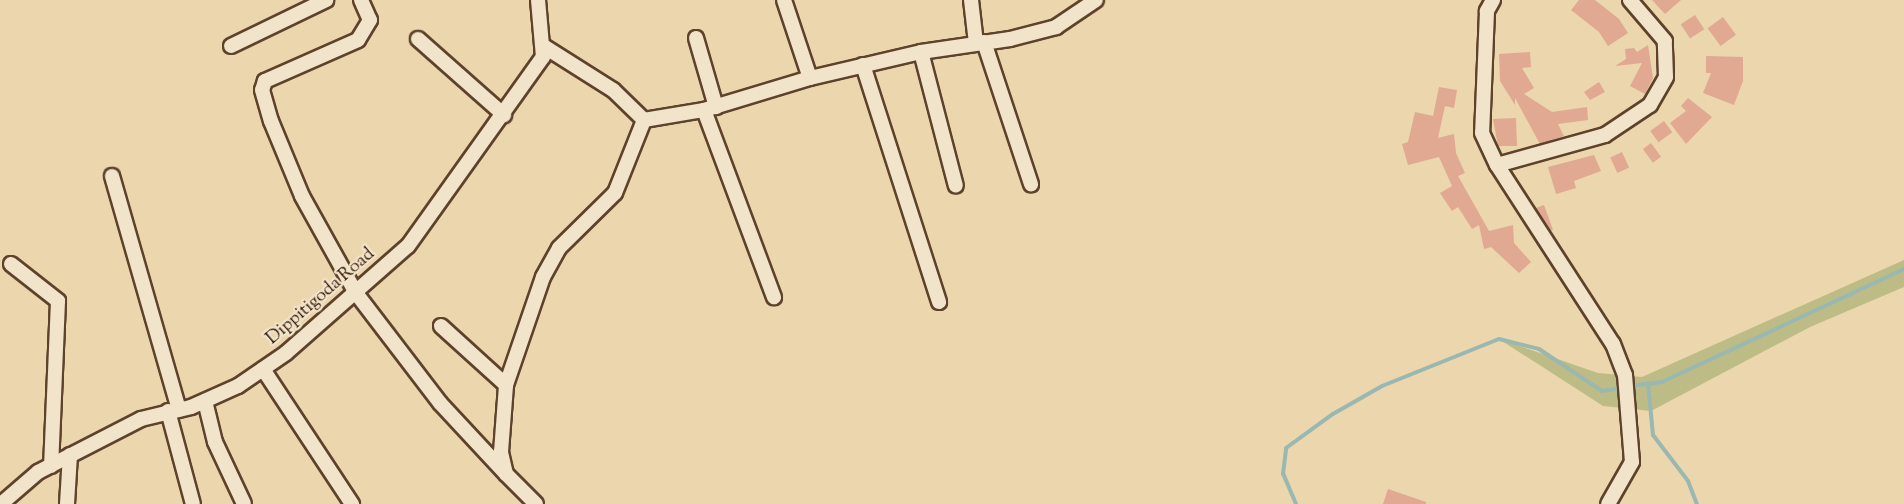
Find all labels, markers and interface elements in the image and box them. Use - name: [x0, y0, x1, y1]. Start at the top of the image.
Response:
- street label: Dippitigoda Road: [262, 244, 380, 350]

